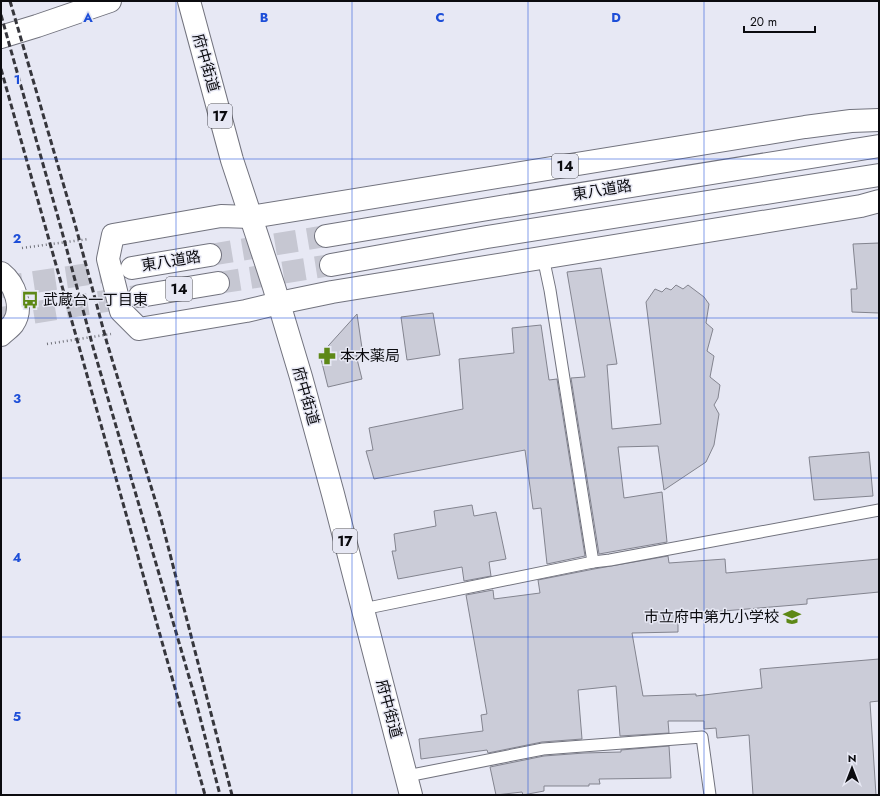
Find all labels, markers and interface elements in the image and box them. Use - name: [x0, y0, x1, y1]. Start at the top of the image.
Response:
- text: A: [82, 8, 93, 27]
- text: B: [260, 8, 269, 27]
- text: C: [435, 8, 445, 27]
- text: D: [611, 8, 621, 27]
- scale bar: [744, 8, 815, 34]
- text: 20 m: [750, 13, 777, 31]
- street label: 府中街道: [187, 31, 225, 95]
- text: 1: [14, 70, 20, 89]
- road number: 17: [208, 104, 232, 128]
- road number: 14: [552, 154, 578, 178]
- street label: 東八道路: [571, 174, 633, 206]
- text: 2: [13, 229, 21, 248]
- street label: 東八道路: [140, 245, 202, 277]
- road number: 14: [166, 277, 192, 301]
- place label: 武蔵台一丁目東: [43, 289, 148, 311]
- bus stop icon: 武蔵台一丁目東: [20, 290, 40, 310]
- place label: 本木薬局: [340, 345, 400, 367]
- pharmacy icon: 本木薬局: [317, 346, 337, 366]
- street label: 府中街道: [287, 364, 325, 428]
- text: 3: [13, 389, 21, 408]
- road number: 17: [333, 529, 357, 553]
- text: 4: [12, 548, 22, 567]
- place label: 市立府中第九小学校: [644, 606, 779, 628]
- school or university icon: 市立府中第九小学校: [782, 607, 802, 627]
- street label: 府中街道: [371, 677, 407, 741]
- text: 5: [13, 707, 21, 726]
- north arrow: [832, 748, 872, 788]
- text: N: [848, 750, 856, 766]

